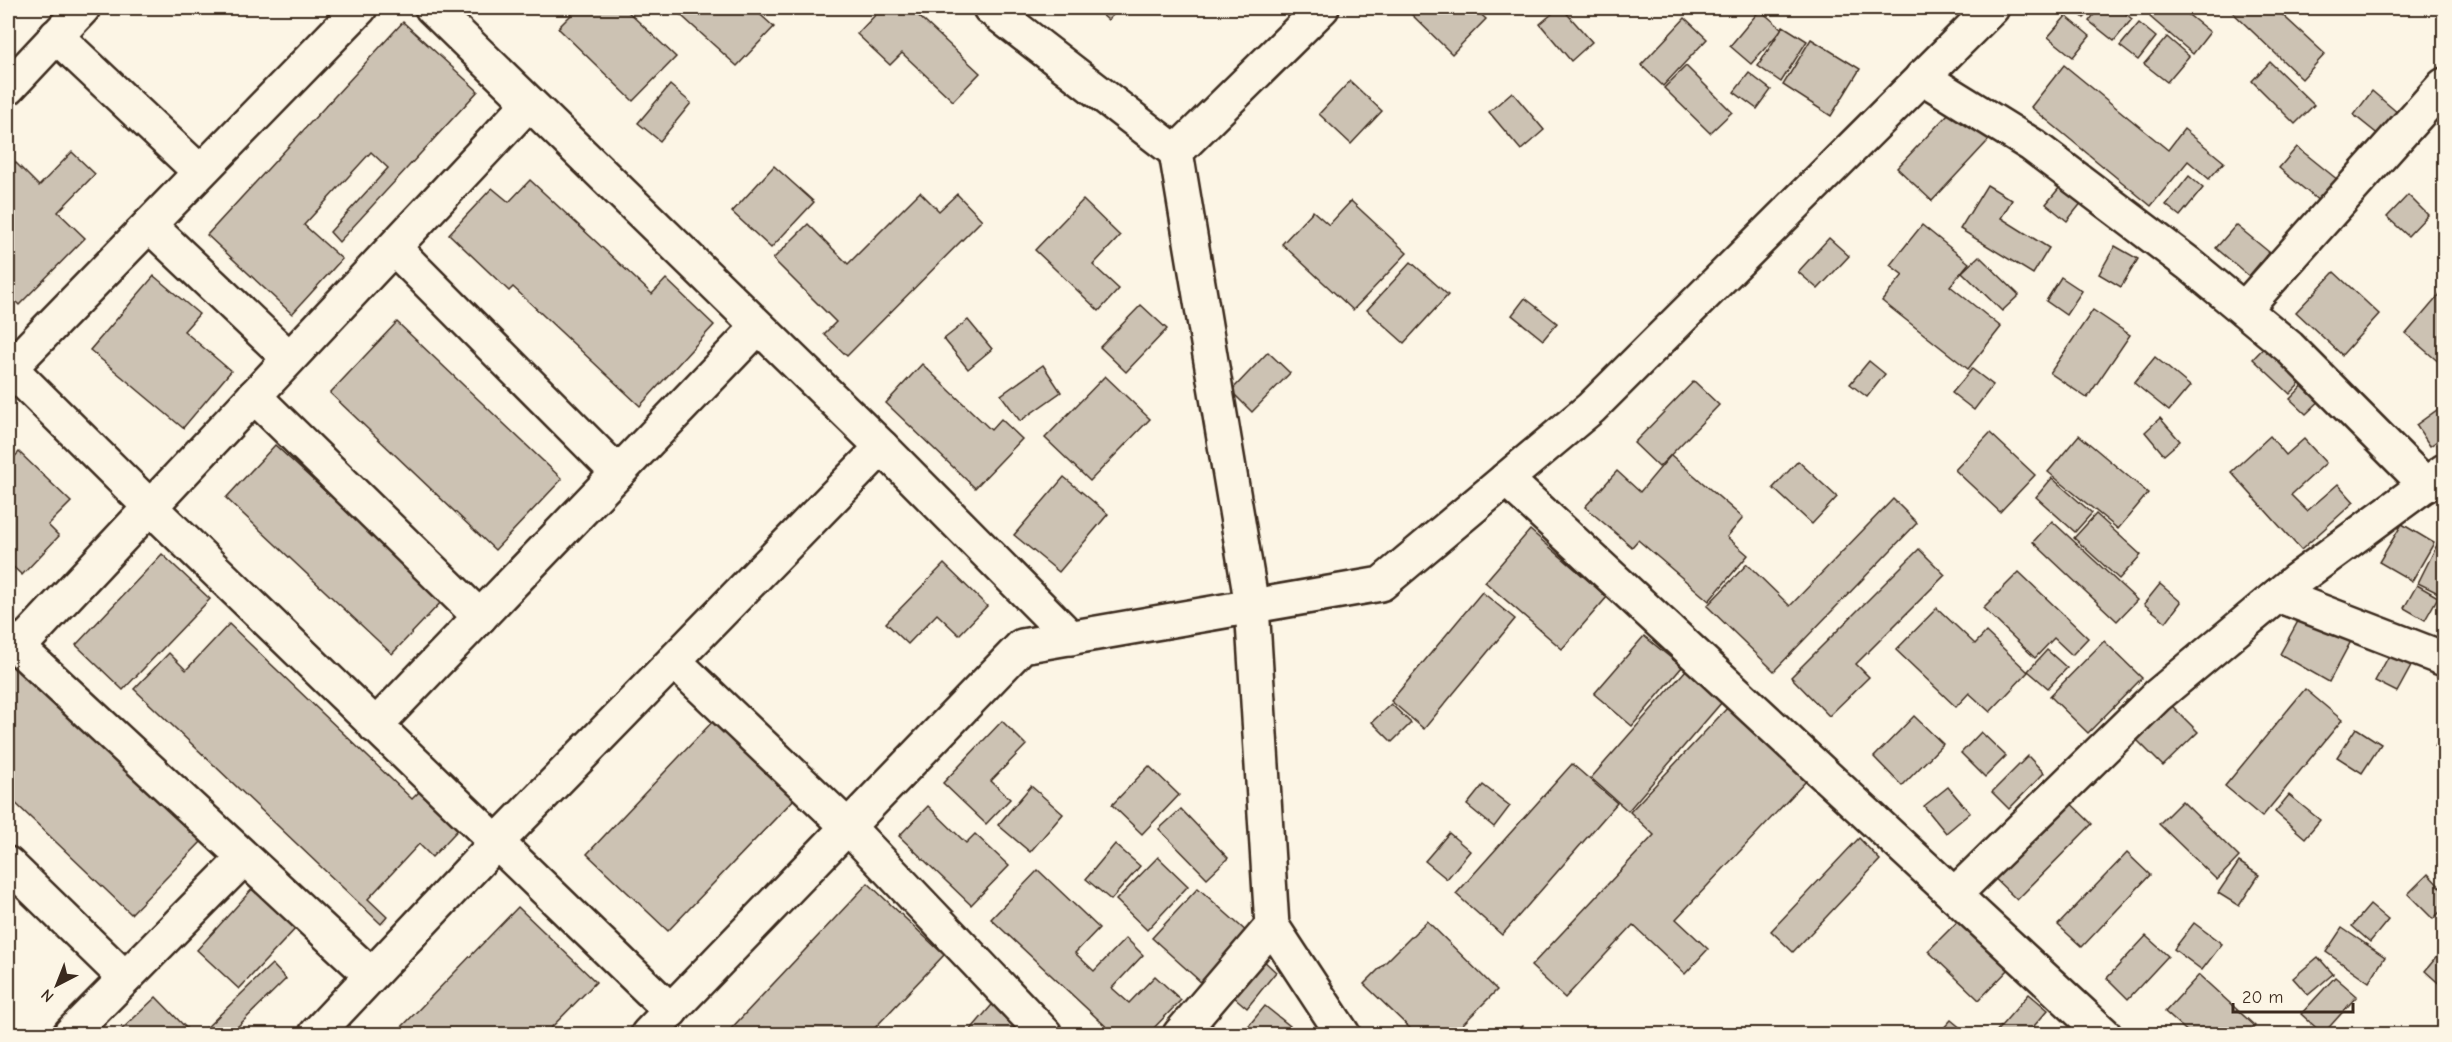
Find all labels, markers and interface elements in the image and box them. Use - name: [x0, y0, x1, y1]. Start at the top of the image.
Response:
- north arrow: [27, 955, 87, 1015]
- scale bar: [2233, 976, 2353, 1014]
- text: N: [38, 985, 58, 1006]
- text: 20 m: [2242, 987, 2283, 1008]

